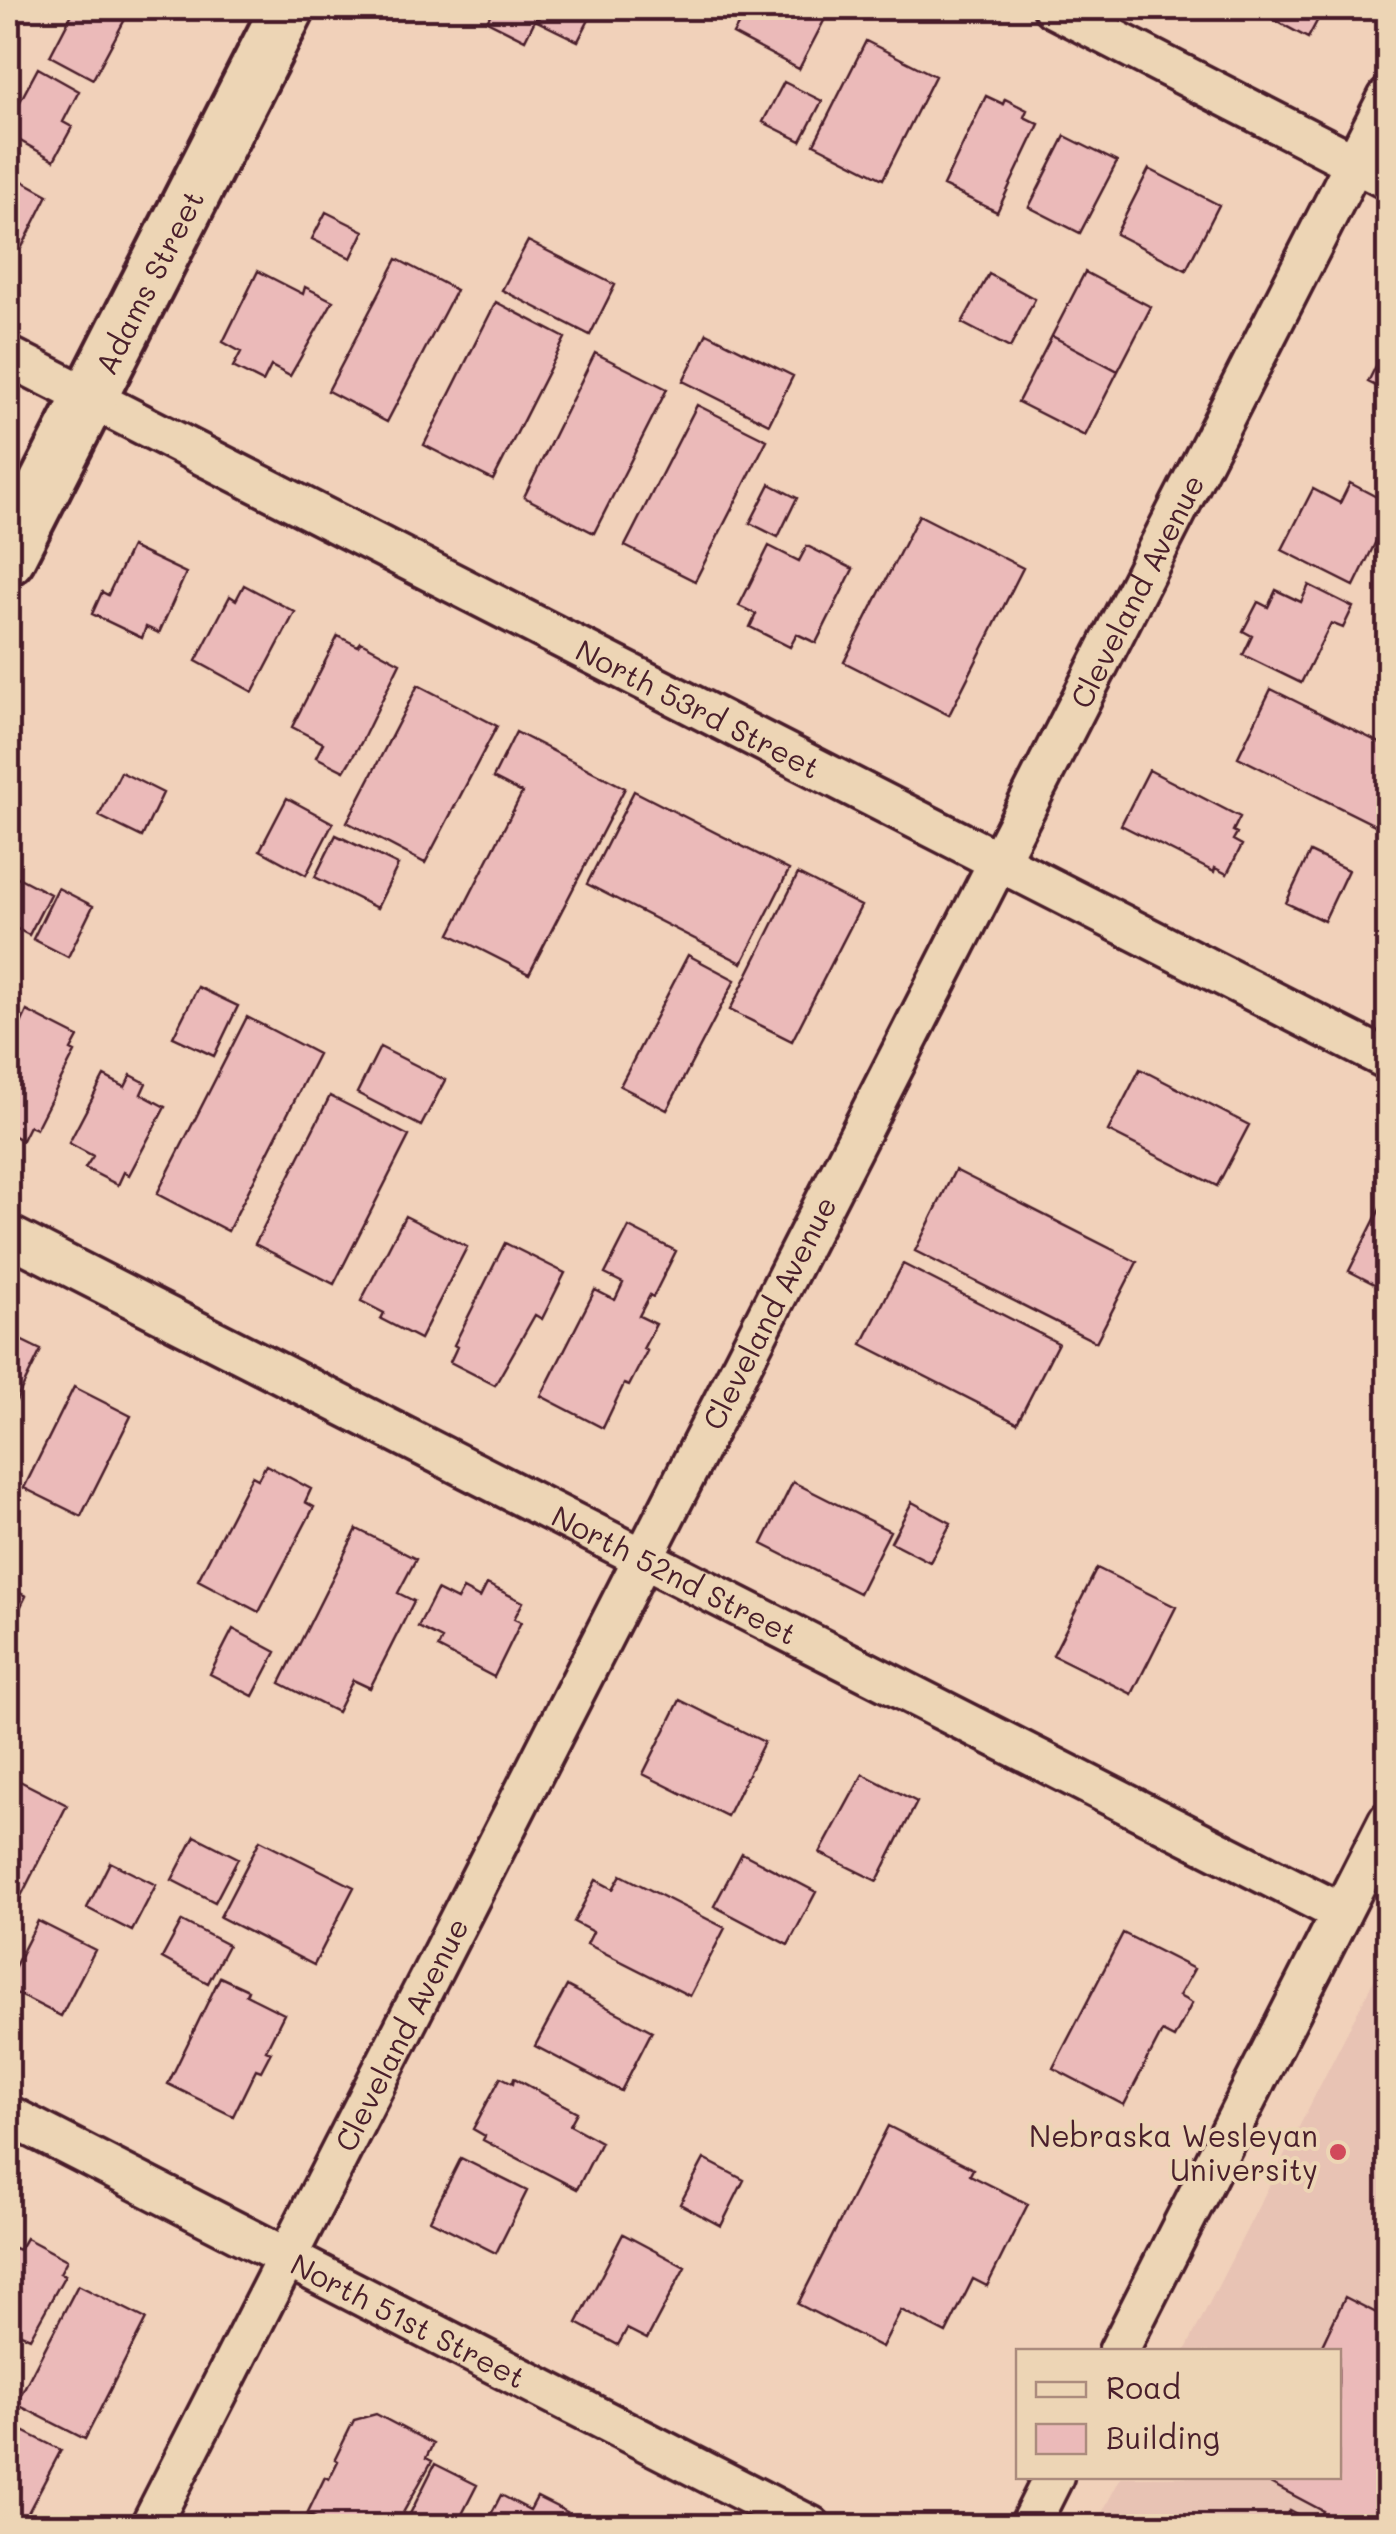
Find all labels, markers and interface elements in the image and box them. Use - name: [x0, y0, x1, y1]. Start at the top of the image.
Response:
- street label: Adams Street: [85, 183, 212, 381]
- street label: Cleveland Avenue: [1060, 467, 1213, 715]
- street label: North 53rd Street: [569, 629, 827, 787]
- street label: Cleveland Avenue: [692, 1189, 845, 1436]
- street label: North 52nd Street: [545, 1495, 804, 1653]
- street label: Cleveland Avenue: [324, 1910, 477, 2158]
- place label: Nebraska Wesleyan University: [1029, 2115, 1318, 2189]
- marker: Nebraska Wesleyan University: [1327, 2141, 1349, 2163]
- street label: North 51st Street: [284, 2243, 533, 2397]
- legend: [1016, 2349, 1341, 2479]
- text: Road: [1106, 2367, 1181, 2407]
- text: Building: [1106, 2417, 1220, 2457]

